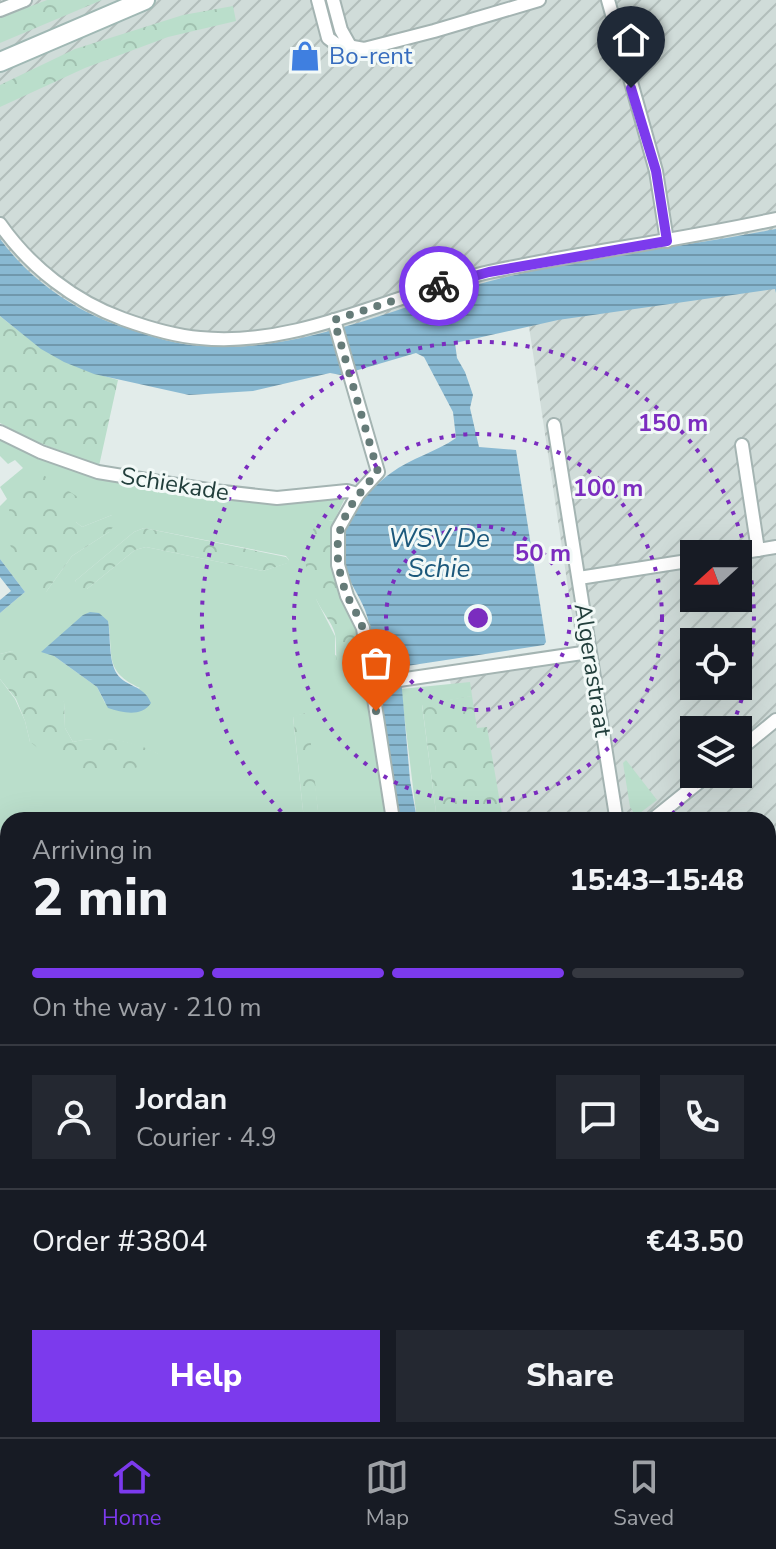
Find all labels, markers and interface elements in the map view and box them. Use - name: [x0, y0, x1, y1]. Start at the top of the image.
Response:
- pin: [597, 6, 665, 88]
- icon: home: [609, 18, 653, 62]
- shop icon: Bo-rent: [288, 39, 322, 73]
- place label: Bo-rent: [329, 40, 413, 72]
- courier: [399, 246, 479, 326]
- icon: bike: [417, 264, 461, 308]
- text: 150 m: [638, 407, 708, 439]
- street label: Schiekade: [119, 460, 231, 508]
- text: 100 m: [573, 472, 643, 504]
- water label: WSV De Schie: [388, 521, 490, 586]
- text: 50 m: [515, 537, 571, 569]
- north arrow: [680, 540, 752, 612]
- map controls: [680, 540, 752, 788]
- street label: Algerastraat: [567, 601, 619, 740]
- centre of rings: [464, 604, 492, 632]
- button: locate: [680, 628, 752, 700]
- pin: [342, 629, 410, 711]
- icon: bag: [354, 641, 398, 685]
- button: layers: [680, 716, 752, 788]
- text: Arriving in: [32, 833, 153, 868]
- text: 15:43–15:48: [569, 860, 744, 901]
- text: 2 min: [32, 862, 169, 933]
- text: On the way · 210 m: [32, 990, 261, 1025]
- button: person: [32, 1075, 116, 1159]
- button: chat: [556, 1075, 640, 1159]
- button: phone: [660, 1075, 744, 1159]
- text: Jordan: [136, 1079, 227, 1120]
- text: Courier · 4.9: [136, 1120, 277, 1155]
- text: Order #3804: [32, 1221, 207, 1262]
- text: €43.50: [647, 1221, 744, 1262]
- button: Help: [32, 1330, 380, 1422]
- button: Share: [396, 1330, 744, 1422]
- tab: Home: [102, 1455, 161, 1533]
- tab: Map: [365, 1455, 409, 1533]
- tab: Saved: [613, 1455, 674, 1533]

